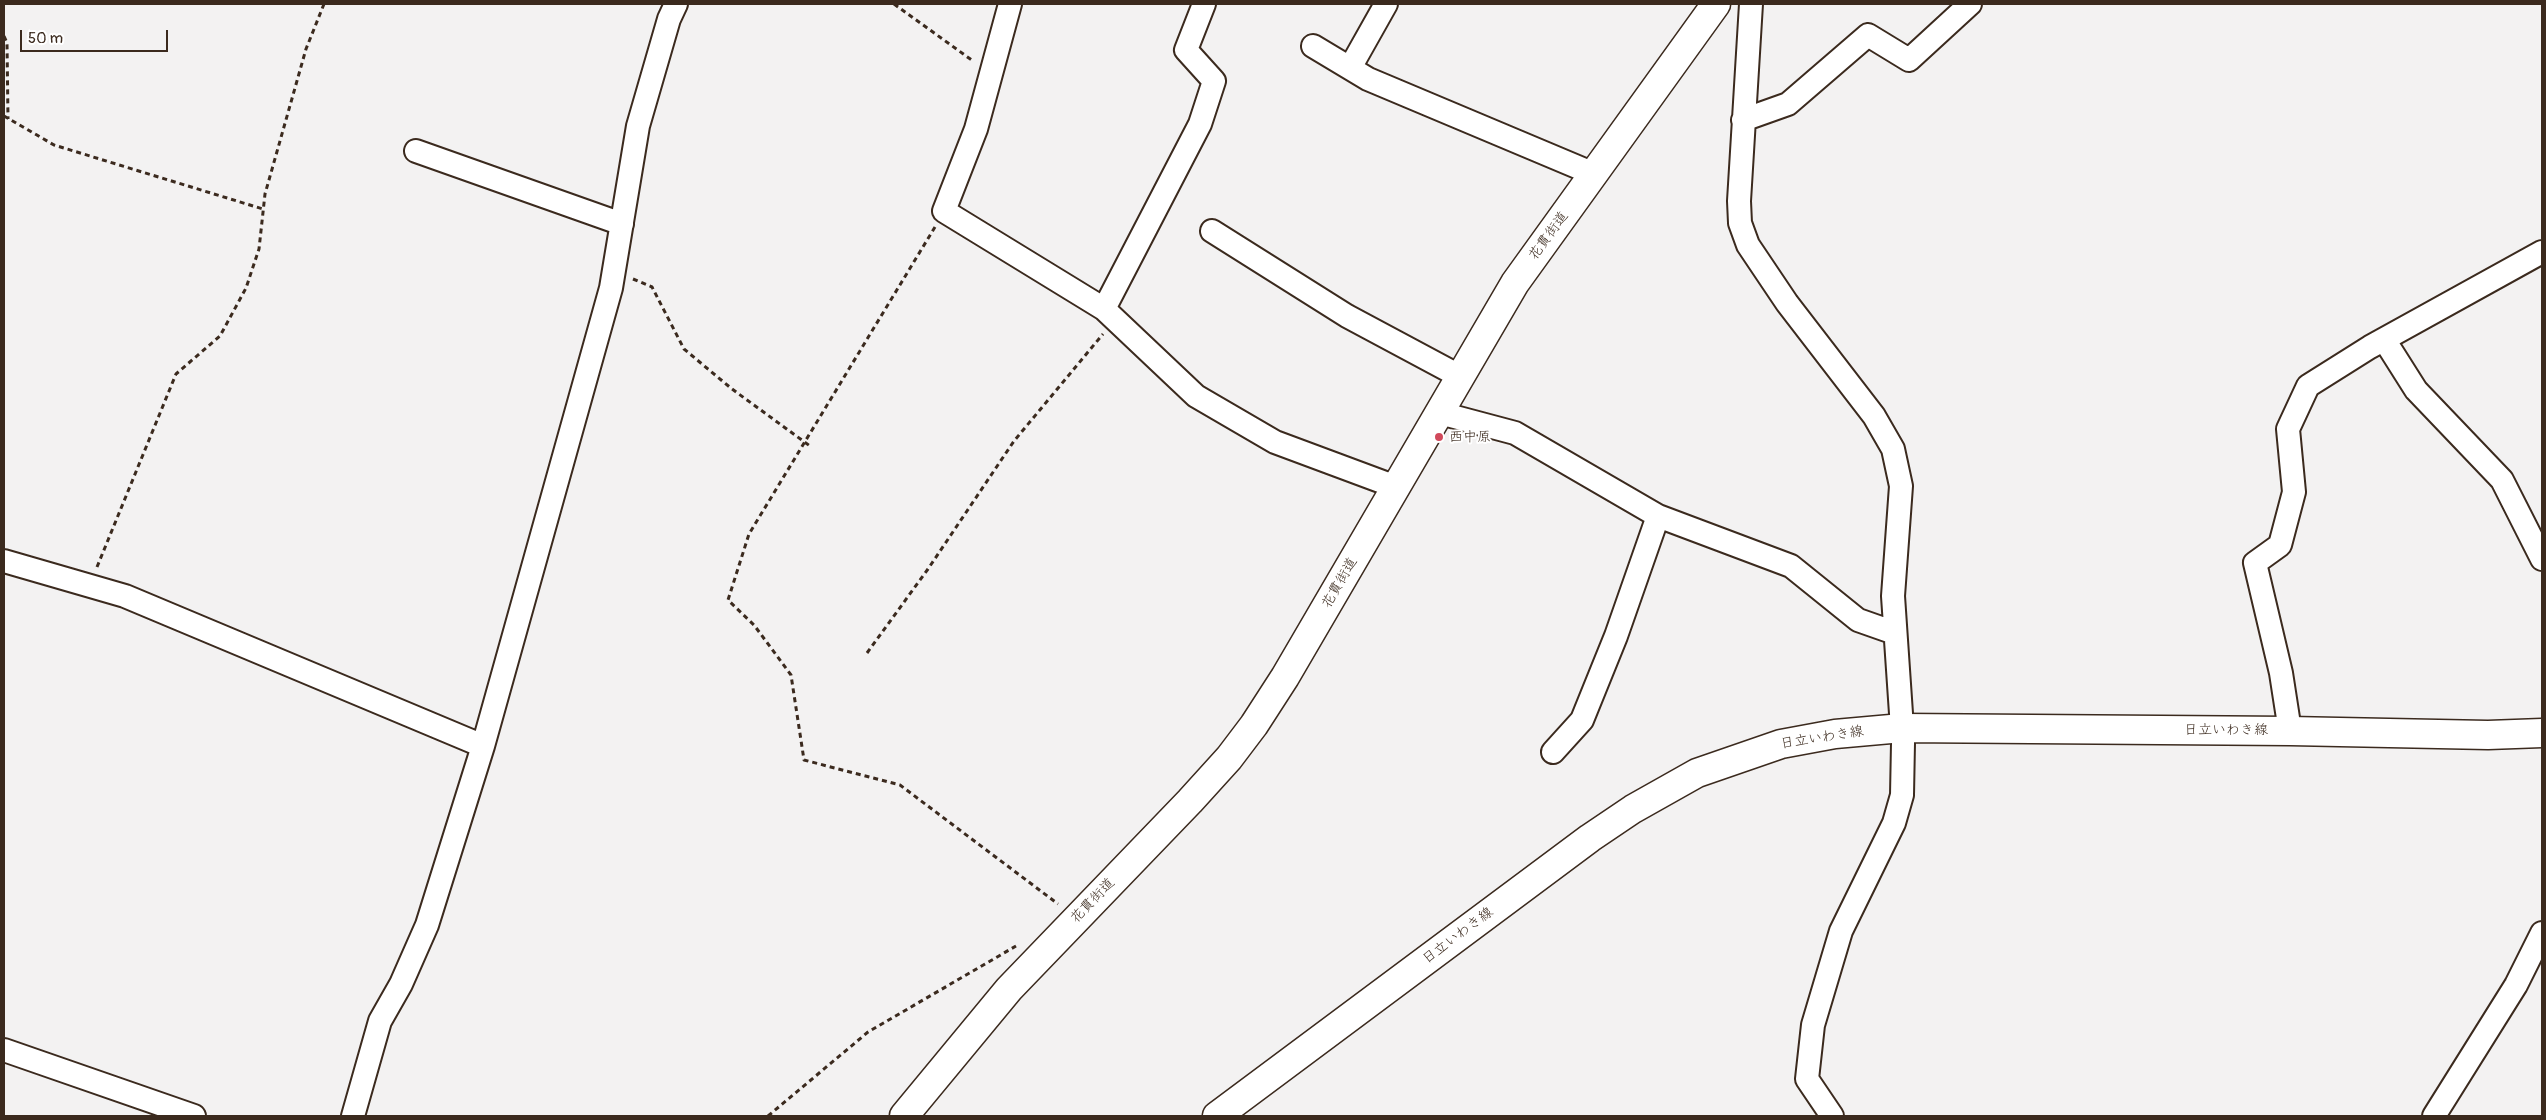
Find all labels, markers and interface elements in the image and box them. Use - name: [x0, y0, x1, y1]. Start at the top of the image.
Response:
- scale bar: [22, 20, 170, 52]
- text: 50 m: [28, 29, 63, 48]
- street label: 花貫街道: [1526, 208, 1572, 264]
- place label: 西中原: [1449, 429, 1491, 445]
- marker: 西中原: [1433, 431, 1445, 443]
- street label: 花貫街道: [1319, 555, 1361, 611]
- street label: 日立いわき線: [2184, 722, 2268, 738]
- street label: 日立いわき線: [1779, 723, 1865, 753]
- street label: 花貫街道: [1068, 875, 1118, 927]
- street label: 日立いわき線: [1419, 904, 1497, 968]

